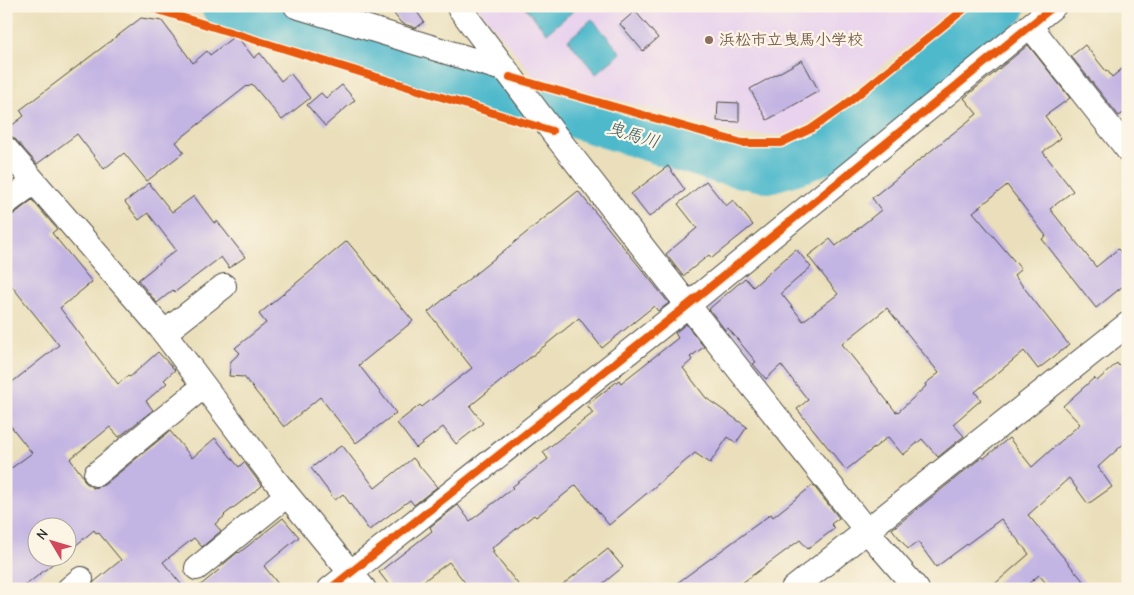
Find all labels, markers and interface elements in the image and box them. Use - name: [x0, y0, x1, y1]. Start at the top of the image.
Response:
- place label: 浜松市立曳馬小学校: [719, 31, 863, 49]
- marker: 浜松市立曳馬小学校: [703, 34, 715, 46]
- water label: 曳馬川: [604, 117, 662, 153]
- north arrow: [28, 518, 78, 568]
- text: N: [33, 525, 52, 543]

